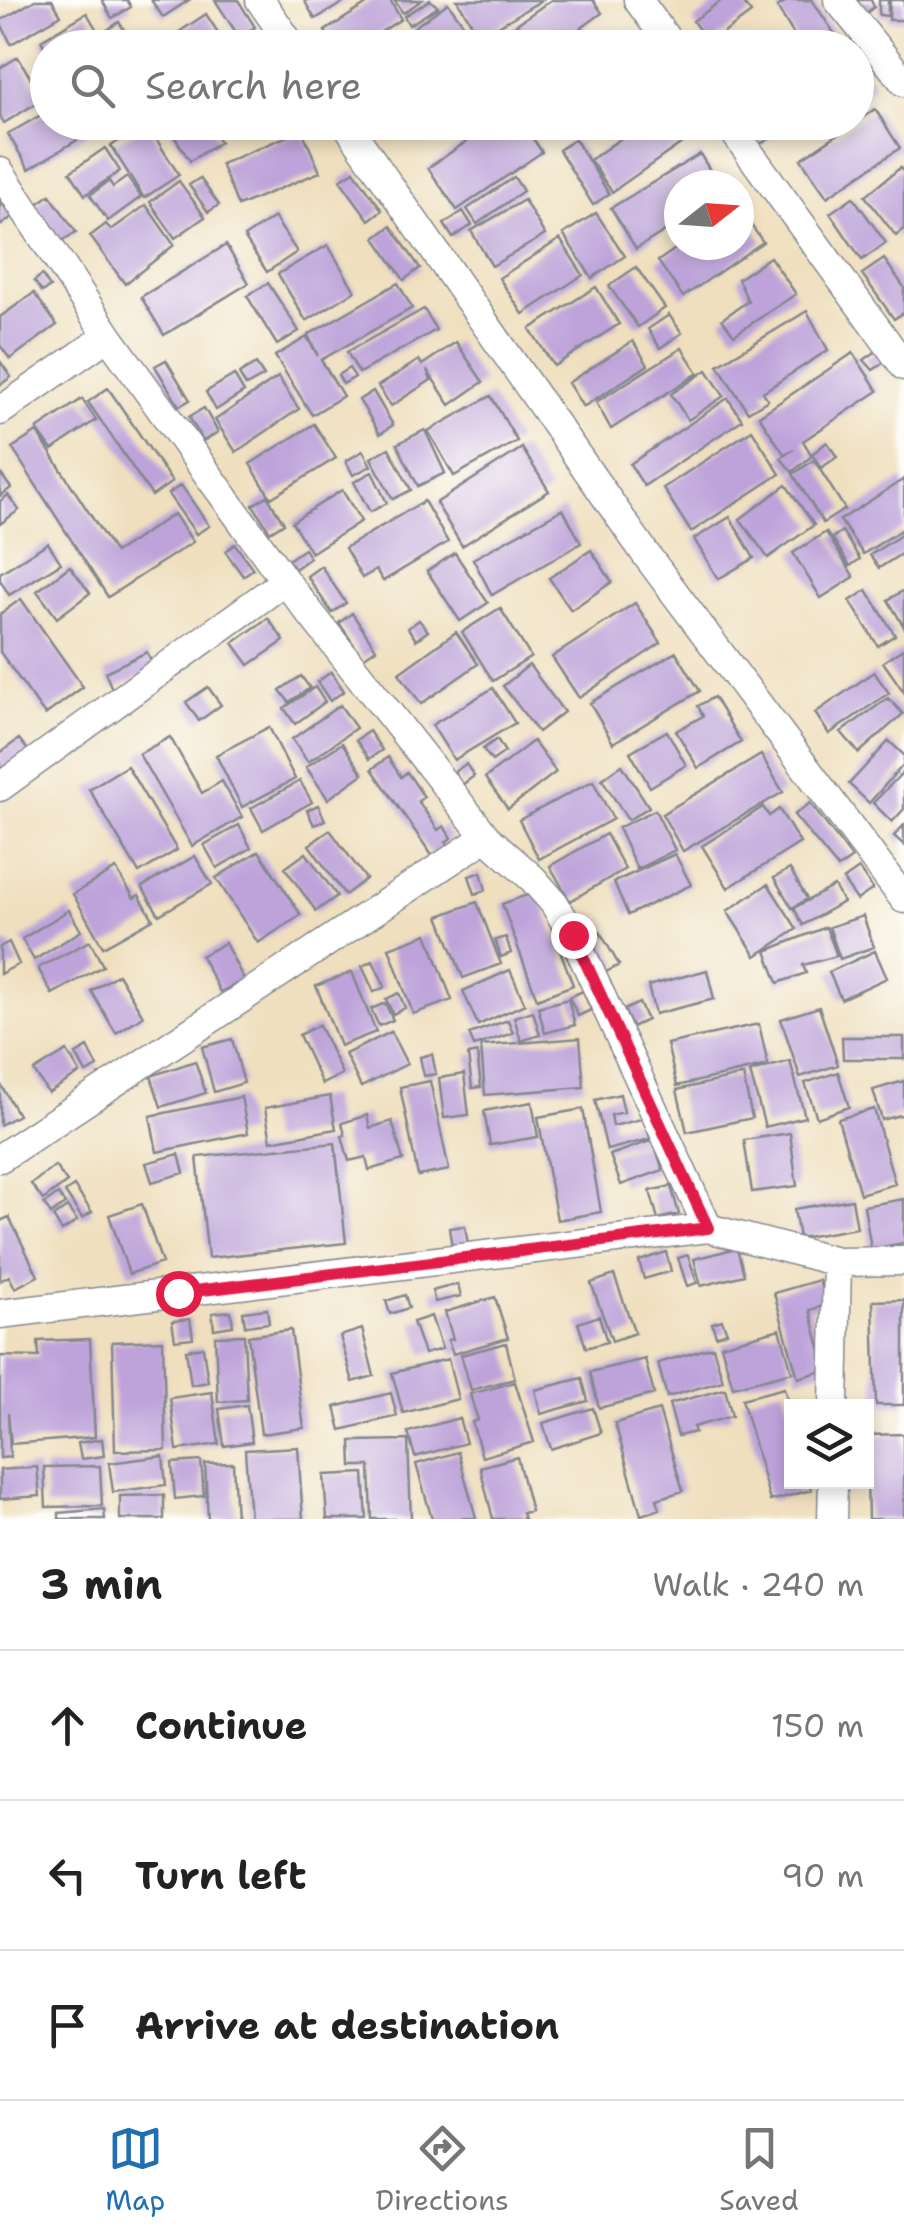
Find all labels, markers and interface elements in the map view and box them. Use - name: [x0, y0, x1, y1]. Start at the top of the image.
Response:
- search box: [30, 30, 874, 140]
- icon: search: [65, 58, 120, 113]
- text: Search here: [145, 60, 362, 111]
- north arrow: [664, 170, 754, 260]
- route end: [551, 913, 597, 959]
- route start: [156, 1271, 202, 1317]
- map controls: [784, 1399, 874, 1489]
- button: layers: [784, 1399, 874, 1489]
- text: 3 min: [40, 1556, 162, 1612]
- text: Walk · 240 m: [652, 1563, 864, 1606]
- icon: ahead: [40, 1698, 95, 1753]
- text: Continue: [135, 1700, 307, 1751]
- text: 150 m: [771, 1704, 864, 1747]
- icon: left: [40, 1848, 95, 1903]
- text: Turn left: [135, 1850, 307, 1901]
- text: 90 m: [781, 1854, 864, 1897]
- icon: arrive: [40, 1998, 95, 2053]
- text: Arrive at destination: [135, 2000, 559, 2051]
- tab: Map: [105, 2121, 165, 2219]
- tab: Directions: [376, 2121, 509, 2219]
- tab: Saved: [719, 2121, 799, 2219]

